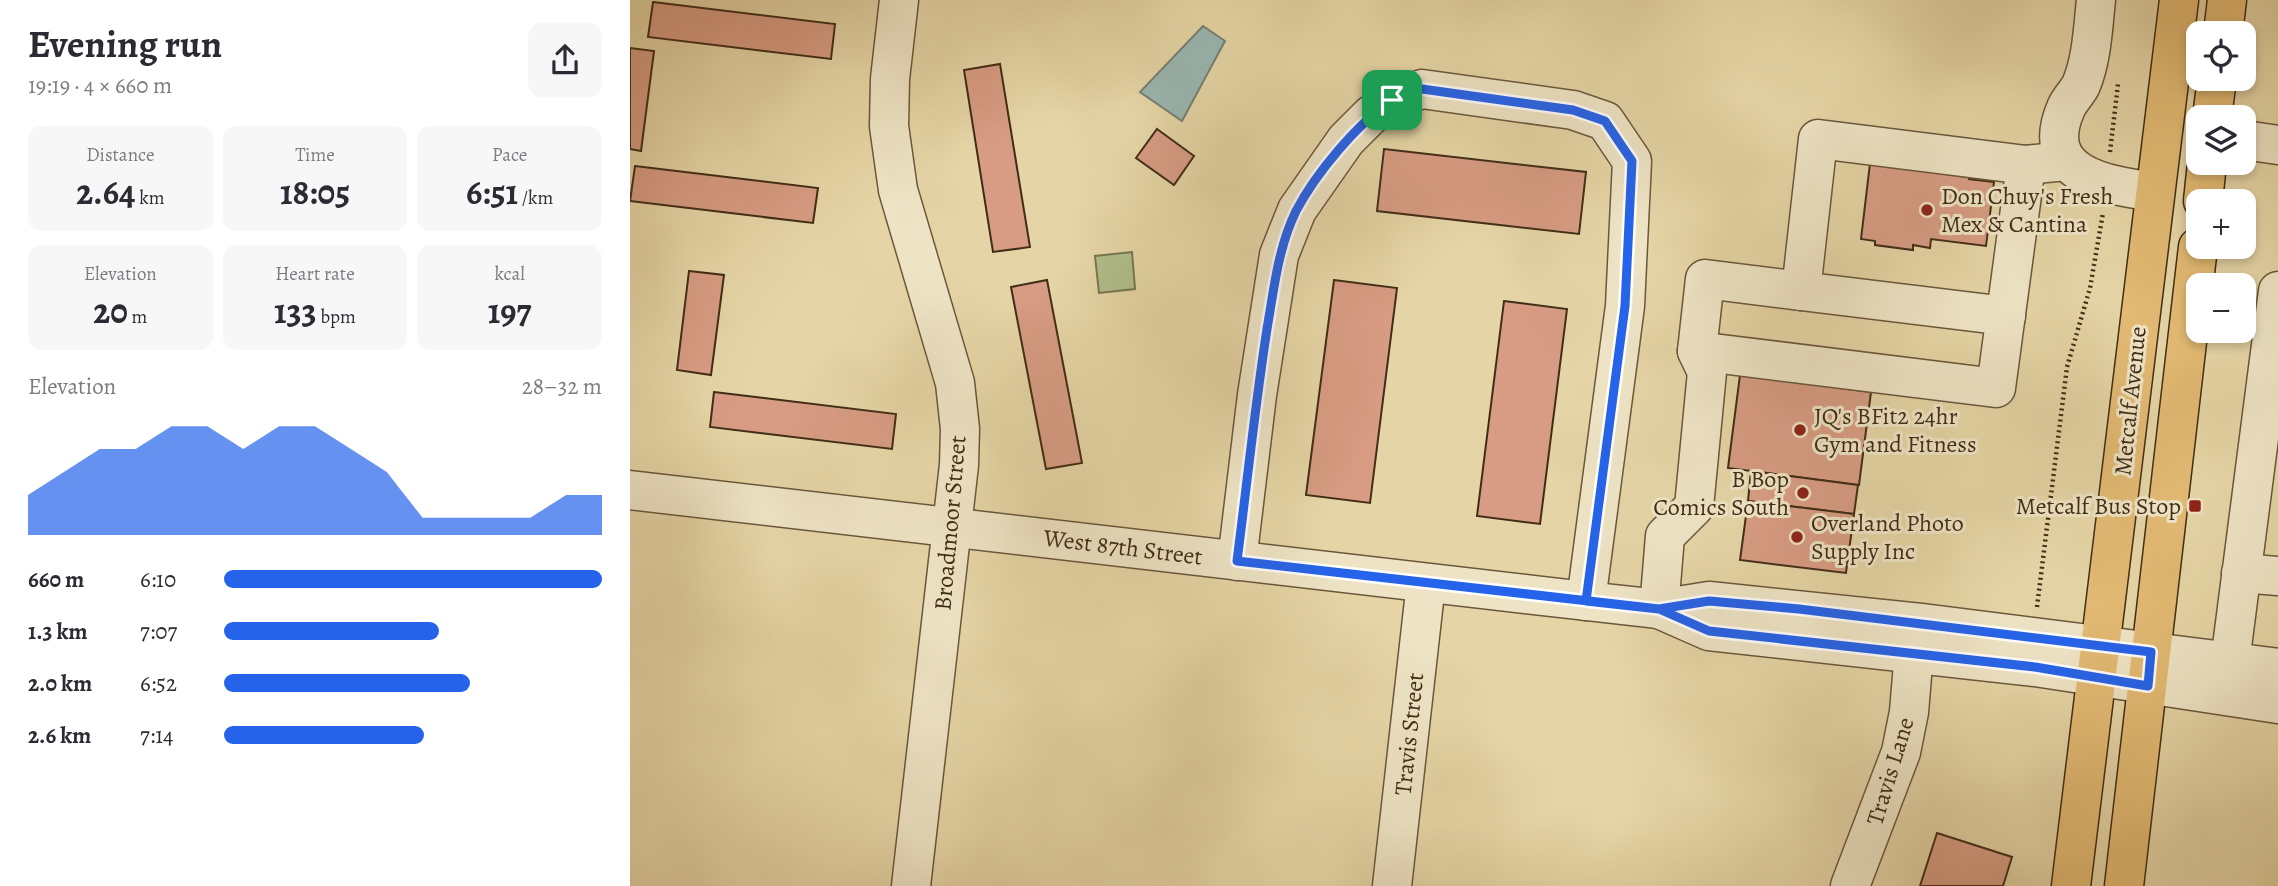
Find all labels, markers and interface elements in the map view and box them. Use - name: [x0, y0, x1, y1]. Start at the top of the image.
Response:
- text: Evening run: [28, 18, 222, 70]
- map controls: [2186, 21, 2256, 343]
- button: locate: [2186, 21, 2256, 91]
- button: share: [528, 23, 602, 97]
- text: 19:19 · 4 × 660 m: [28, 70, 172, 101]
- pin: [1362, 70, 1422, 130]
- icon: arrive: [1373, 81, 1411, 119]
- button: layers: [2186, 105, 2256, 175]
- text: Distance: [86, 142, 154, 168]
- text: Time: [295, 142, 335, 168]
- text: Pace: [492, 142, 527, 168]
- text: 2.64: [76, 168, 135, 216]
- text: 18:05: [280, 168, 350, 216]
- text: 6:51: [466, 168, 518, 216]
- place label: Don Chuy's Fresh Mex & Cantina: [1941, 180, 2113, 240]
- text: km: [135, 185, 165, 211]
- text: /km: [518, 185, 553, 211]
- button: +: [2186, 189, 2256, 259]
- marker: Don Chuy's Fresh Mex & Cantina: [1919, 202, 1935, 218]
- text: Elevation: [84, 261, 157, 287]
- text: Heart rate: [275, 261, 355, 287]
- text: kcal: [494, 261, 525, 287]
- button: −: [2186, 273, 2256, 343]
- text: 20: [93, 287, 128, 335]
- text: 133: [274, 287, 317, 335]
- text: 197: [488, 287, 532, 335]
- text: m: [128, 304, 147, 330]
- text: bpm: [317, 304, 356, 330]
- street label: Metcalf Avenue: [2106, 325, 2154, 477]
- text: Elevation: [28, 371, 116, 402]
- text: 28–32 m: [522, 371, 602, 402]
- place label: JQ's BFit2 24hr Gym and Fitness: [1814, 400, 1977, 460]
- marker: JQ's BFit2 24hr Gym and Fitness: [1792, 422, 1808, 438]
- street label: Broadmoor Street: [926, 434, 974, 612]
- place label: B Bop Comics South: [1653, 463, 1789, 523]
- marker: B Bop Comics South: [1795, 485, 1811, 501]
- place label: Metcalf Bus Stop: [2016, 490, 2181, 522]
- marker: Metcalf Bus Stop: [2187, 498, 2203, 514]
- place label: Overland Photo Supply Inc: [1811, 507, 1964, 567]
- street label: West 87th Street: [1041, 521, 1204, 573]
- marker: Overland Photo Supply Inc: [1789, 529, 1805, 545]
- text: 660 m: [28, 564, 84, 595]
- text: 6:10: [140, 564, 176, 595]
- text: 1.3 km: [28, 616, 88, 647]
- text: 7:07: [140, 616, 177, 647]
- text: 2.0 km: [28, 668, 92, 699]
- text: 6:52: [140, 668, 177, 699]
- street label: Travis Street: [1387, 671, 1431, 797]
- street label: Travis Lane: [1858, 713, 1922, 829]
- text: 2.6 km: [28, 720, 91, 751]
- text: 7:14: [140, 720, 173, 751]

